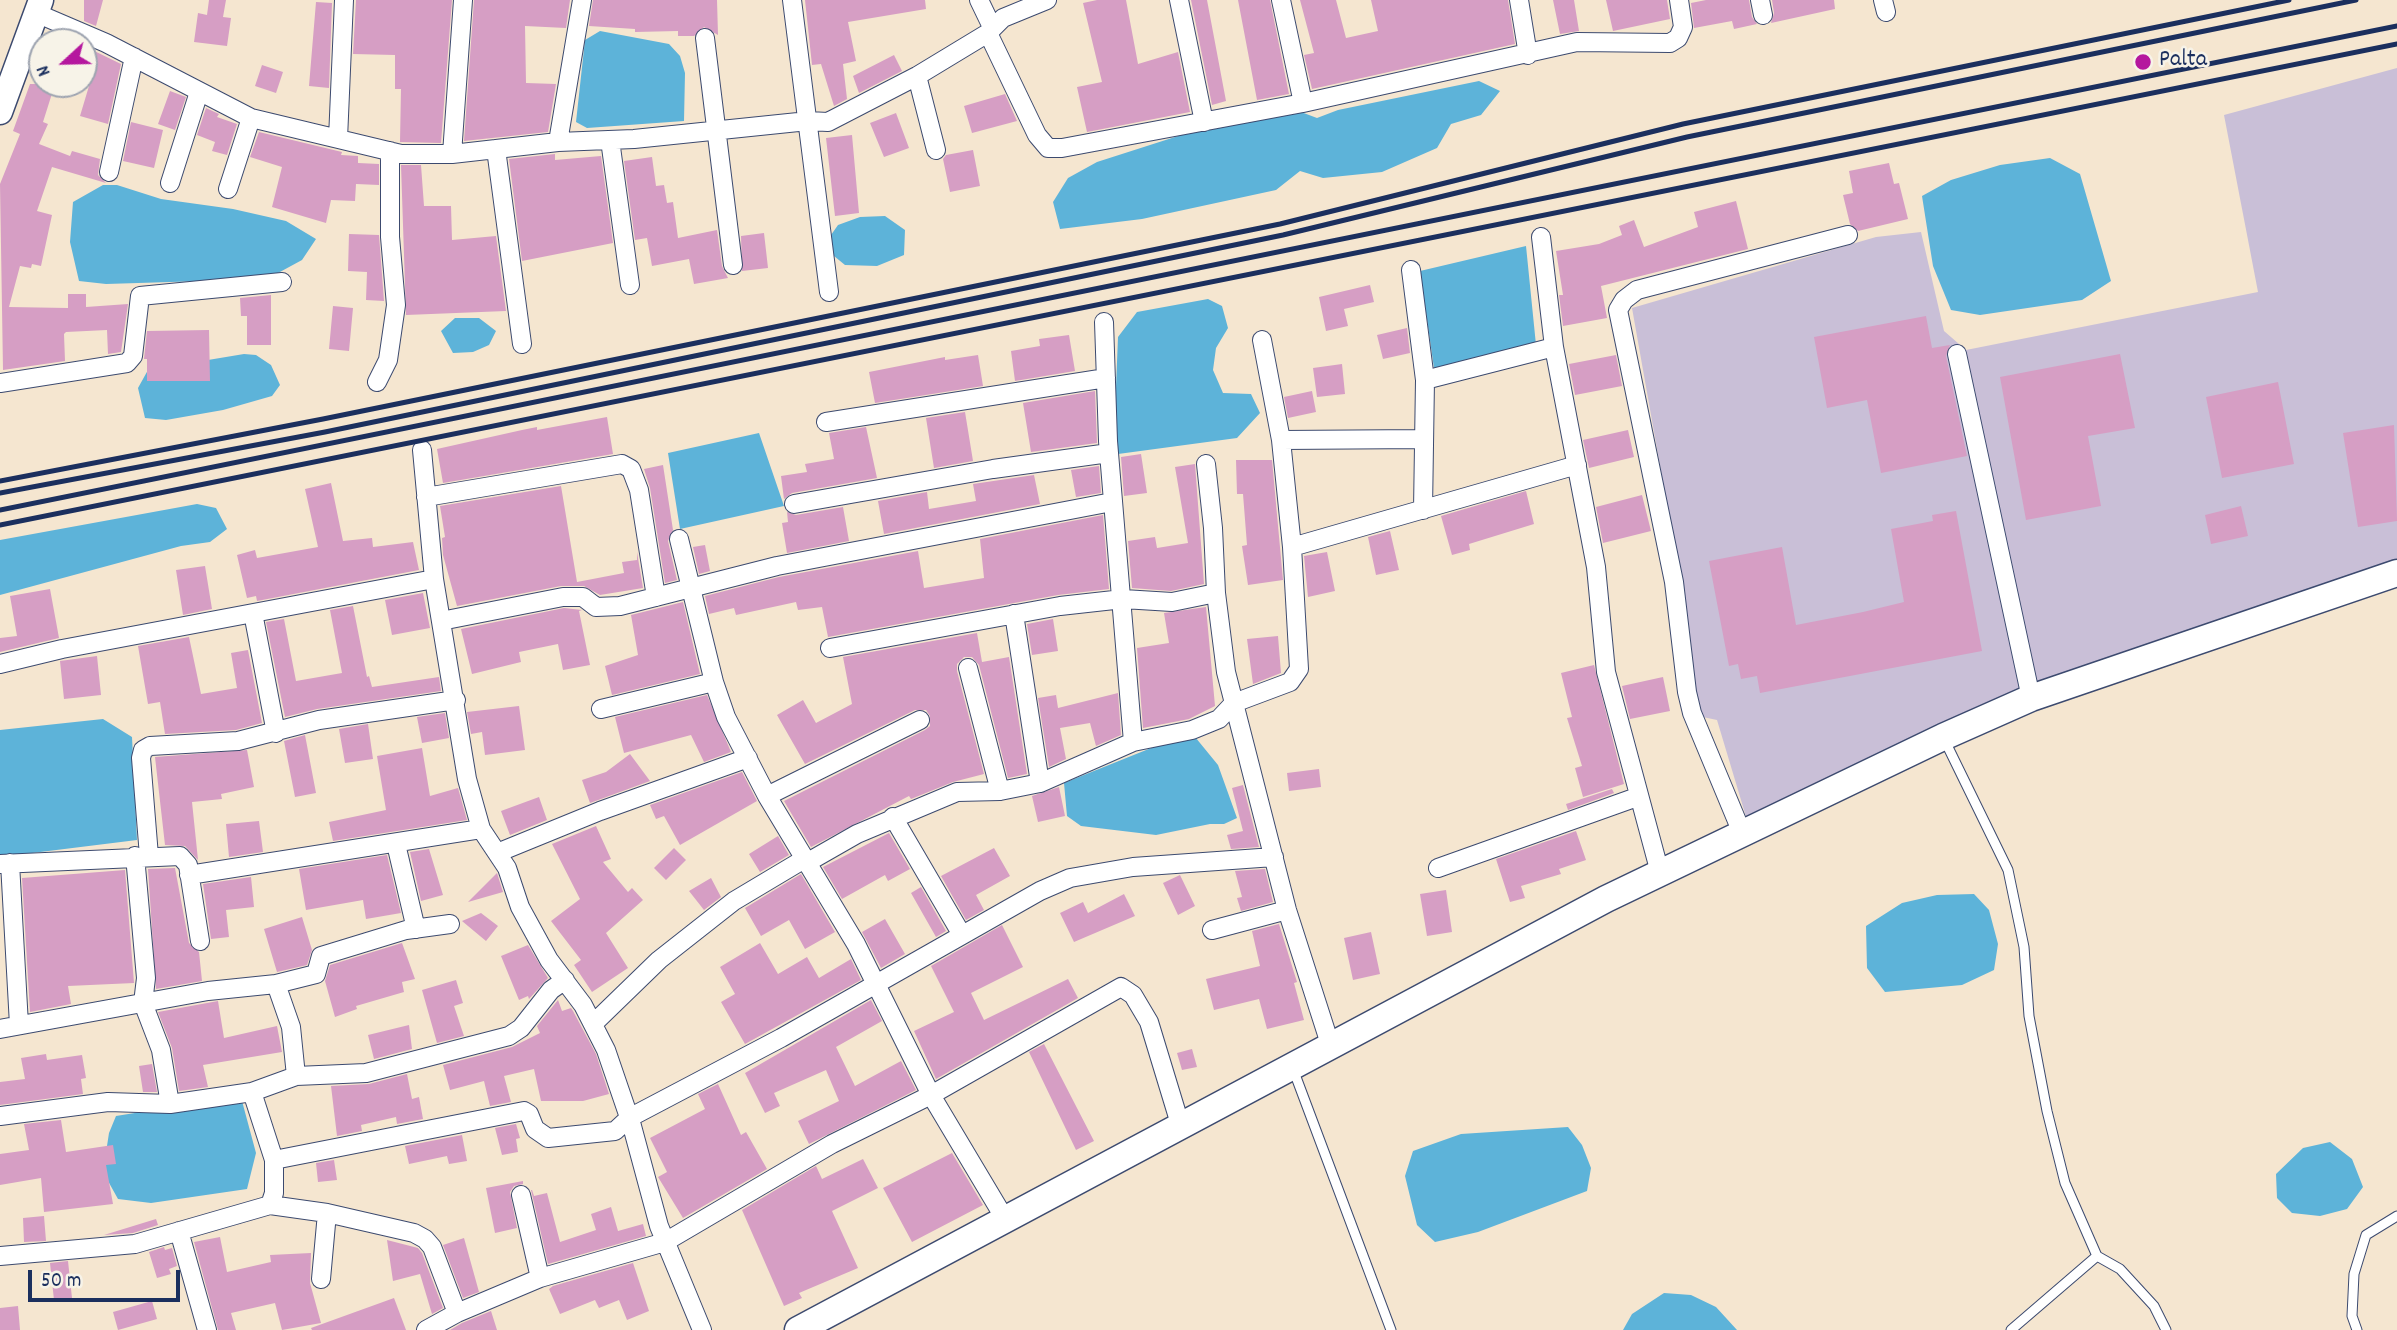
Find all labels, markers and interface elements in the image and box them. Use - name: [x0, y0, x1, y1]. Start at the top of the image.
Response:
- north arrow: [28, 28, 98, 98]
- place label: Palta: [2159, 48, 2207, 76]
- marker: Palta: [2133, 52, 2153, 72]
- text: N: [31, 61, 59, 80]
- scale bar: [32, 1256, 184, 1300]
- text: 50 m: [41, 1267, 81, 1297]

